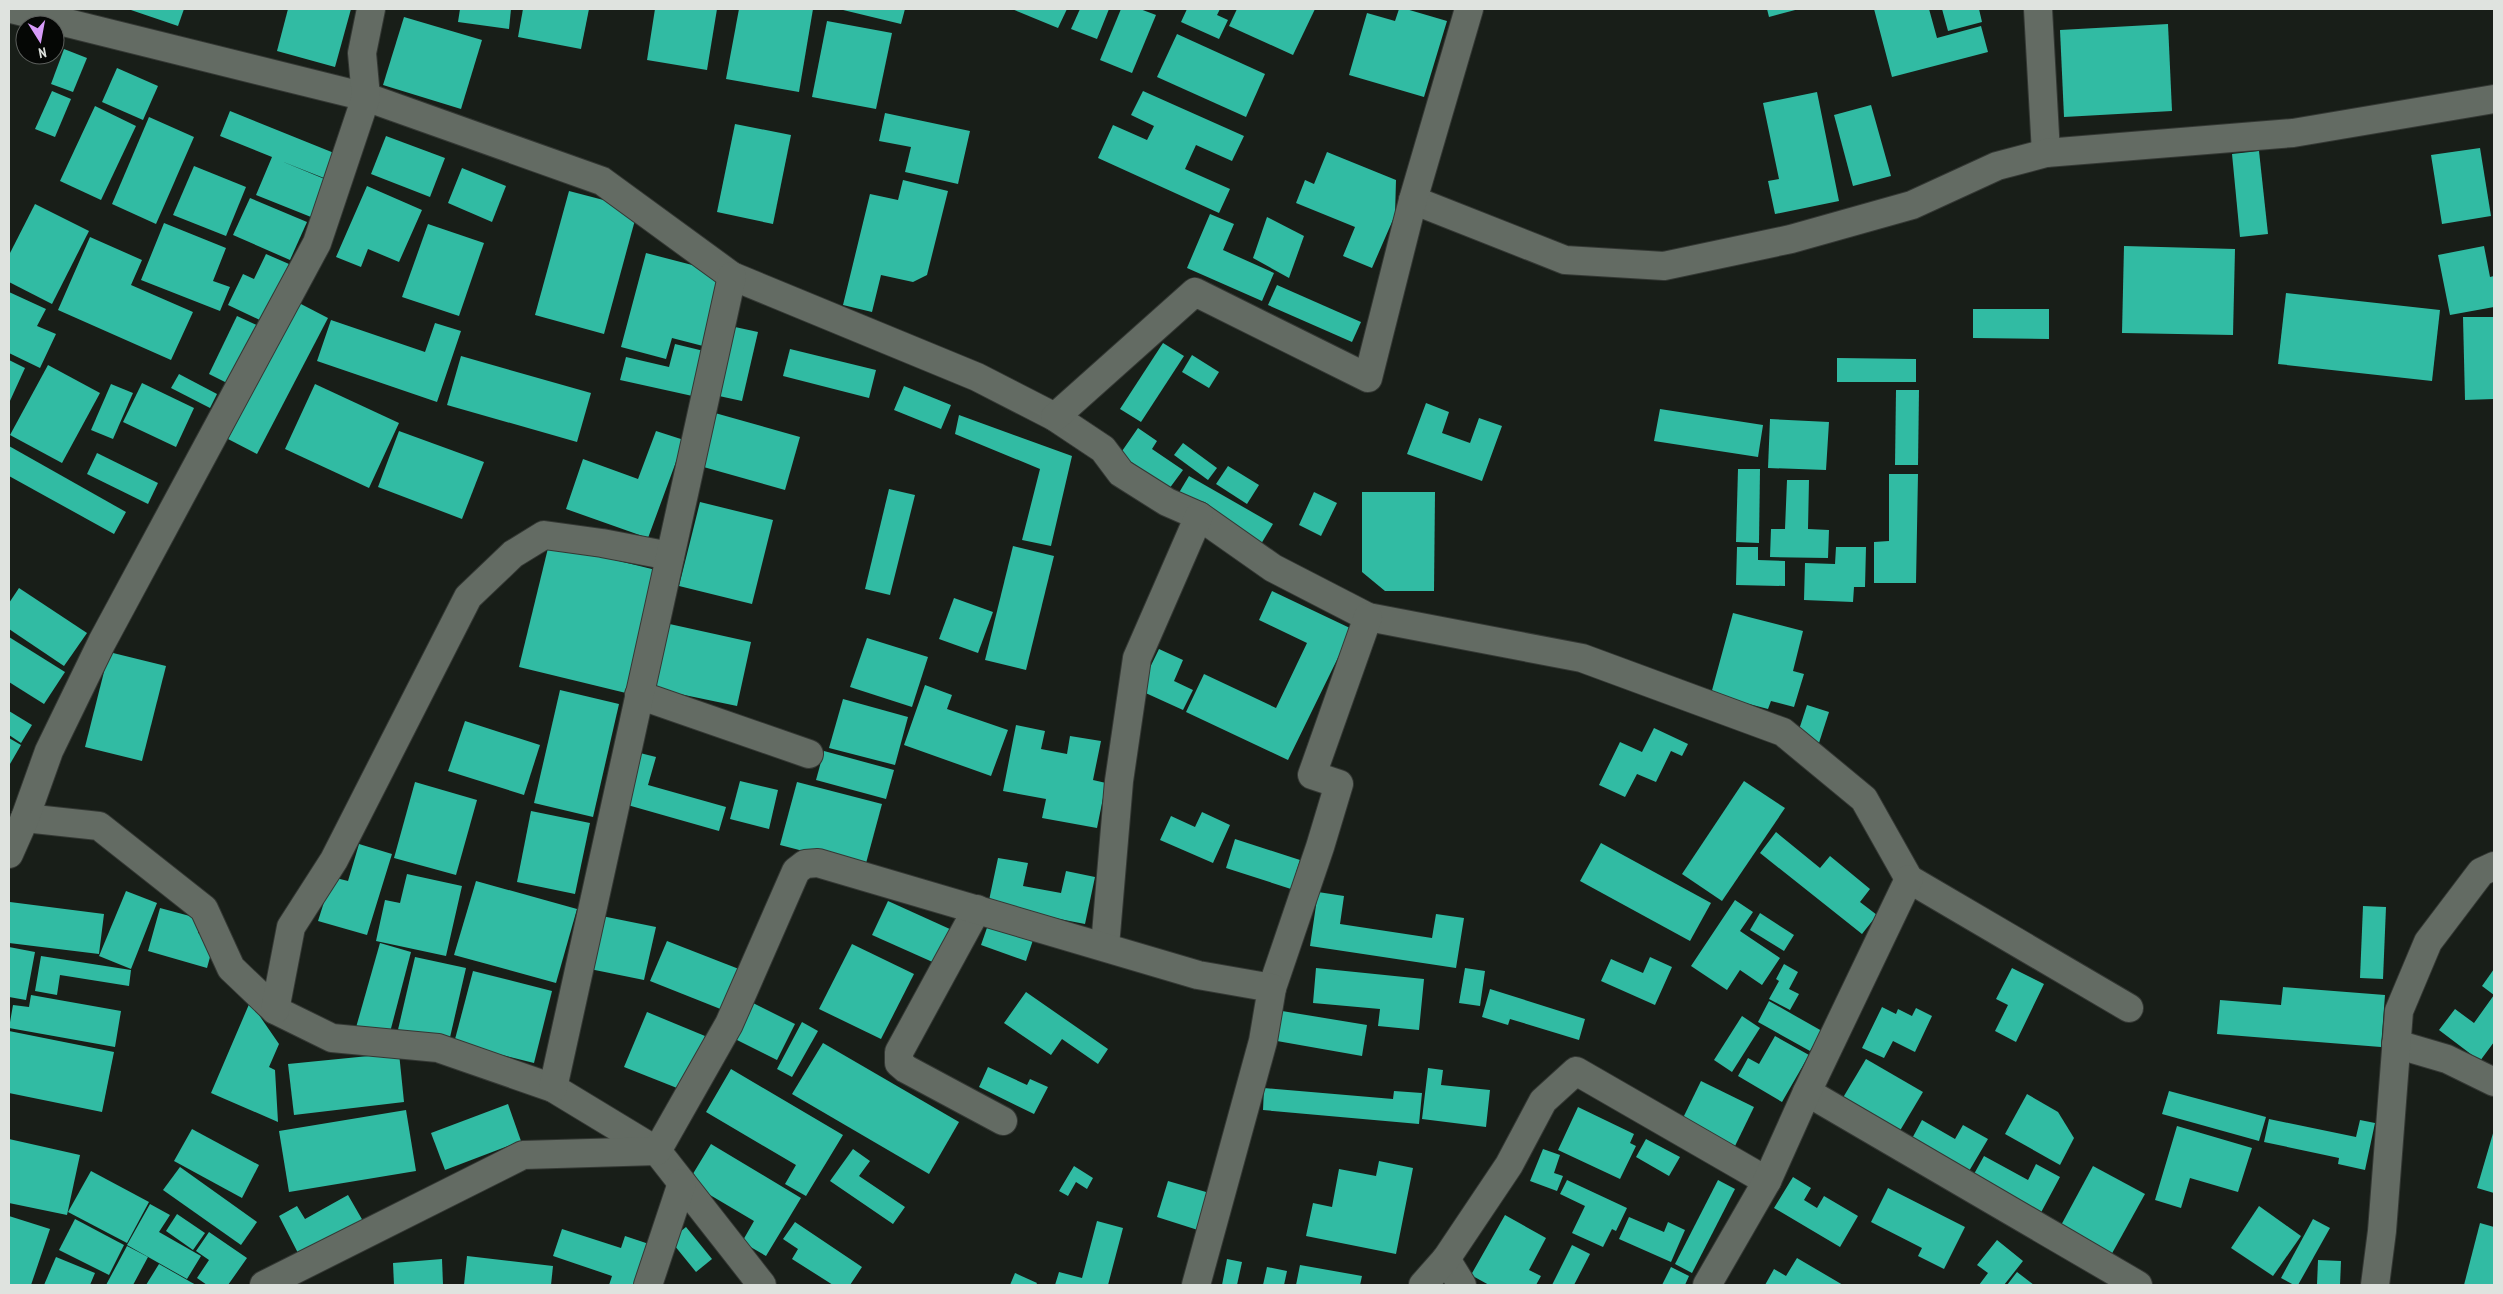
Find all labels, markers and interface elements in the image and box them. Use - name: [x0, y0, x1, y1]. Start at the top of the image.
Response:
- north arrow: [15, 15, 65, 65]
- text: N: [37, 43, 48, 62]

